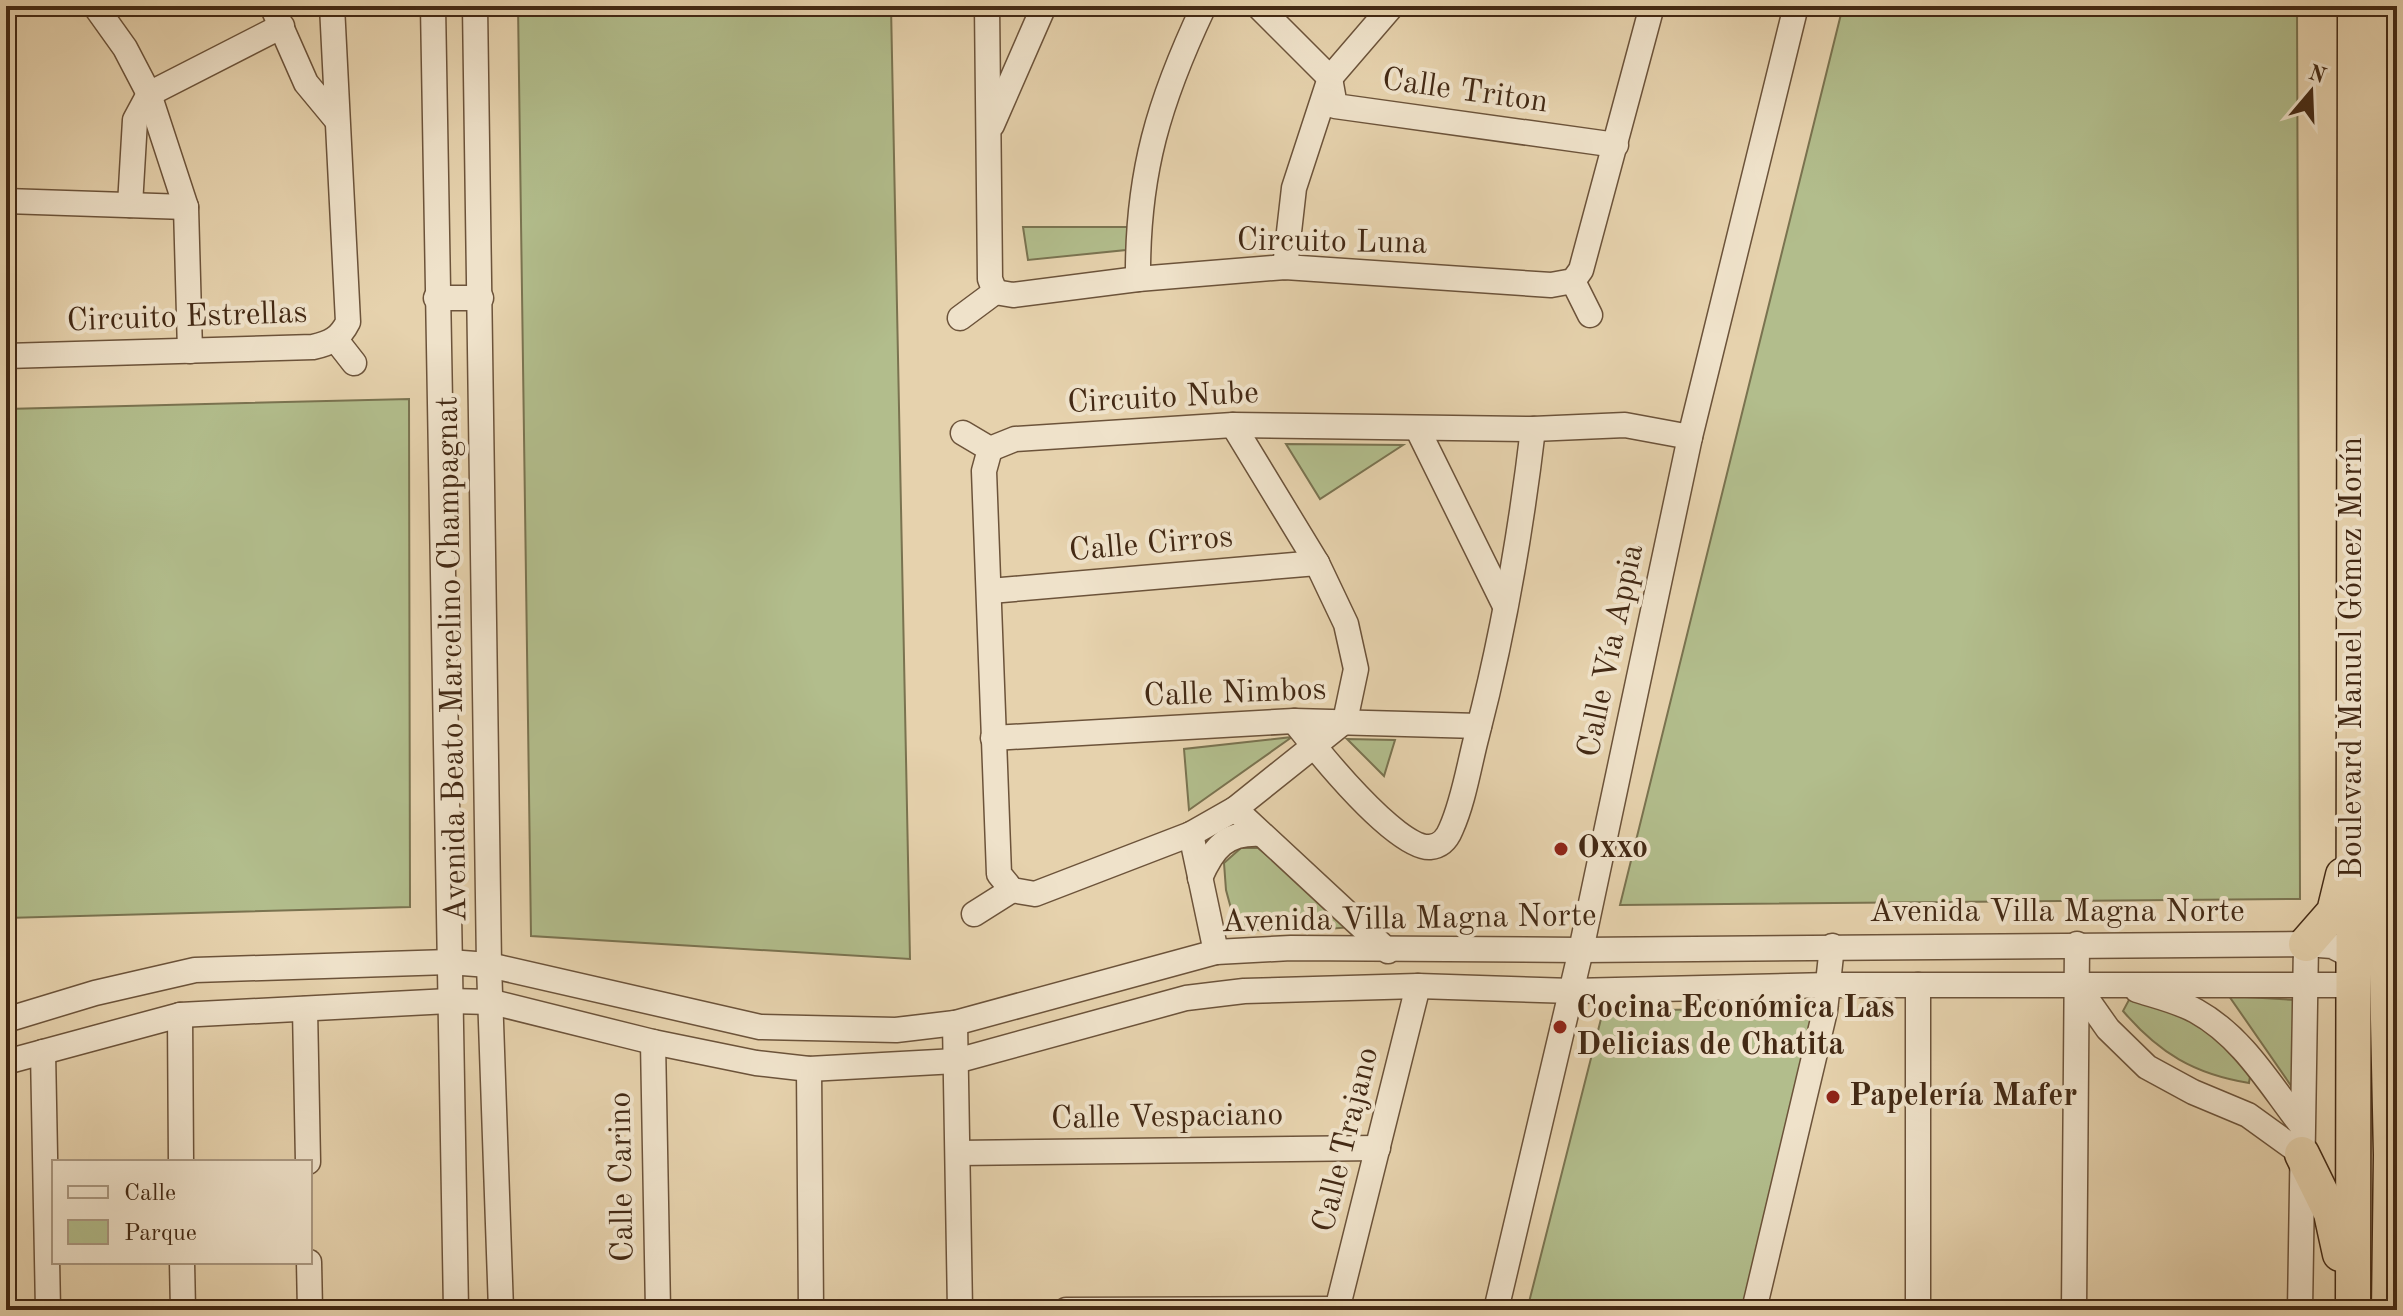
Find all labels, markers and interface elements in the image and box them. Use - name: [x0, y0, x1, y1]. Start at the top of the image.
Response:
- north arrow: [2271, 52, 2351, 132]
- text: N: [2305, 62, 2329, 88]
- street label: Calle Triton: [1380, 65, 1550, 119]
- street label: Circuito Luna: [1236, 225, 1428, 261]
- street label: Circuito Estrellas: [66, 298, 308, 338]
- street label: Circuito Nube: [1066, 378, 1260, 420]
- street label: Avenida Beato Marcelino Champagnat: [432, 396, 474, 922]
- street label: Boulevard Manuel Gómez Morín: [2337, 437, 2369, 879]
- street label: Calle Cirros: [1068, 522, 1234, 568]
- street label: Calle Vía Appia: [1574, 541, 1650, 760]
- street label: Calle Nimbos: [1143, 675, 1327, 713]
- place label: Oxxo: [1577, 833, 1648, 865]
- marker: Oxxo: [1552, 840, 1570, 858]
- street label: Avenida Villa Magna Norte: [1869, 897, 2245, 929]
- street label: Avenida Villa Magna Norte: [1221, 901, 1597, 939]
- place label: Cocina Económica Las Delicias de Chatita: [1576, 993, 1895, 1062]
- marker: Cocina Económica Las Delicias de Chatita: [1551, 1018, 1569, 1036]
- street label: Calle Trajano: [1309, 1044, 1385, 1236]
- place label: Papelería Mafer: [1849, 1081, 2077, 1113]
- marker: Papelería Mafer: [1824, 1088, 1842, 1106]
- street label: Calle Carino: [606, 1092, 640, 1262]
- street label: Calle Vespaciano: [1051, 1100, 1283, 1136]
- legend: [52, 1160, 312, 1264]
- text: Calle: [124, 1182, 176, 1206]
- text: Parque: [124, 1222, 197, 1246]

